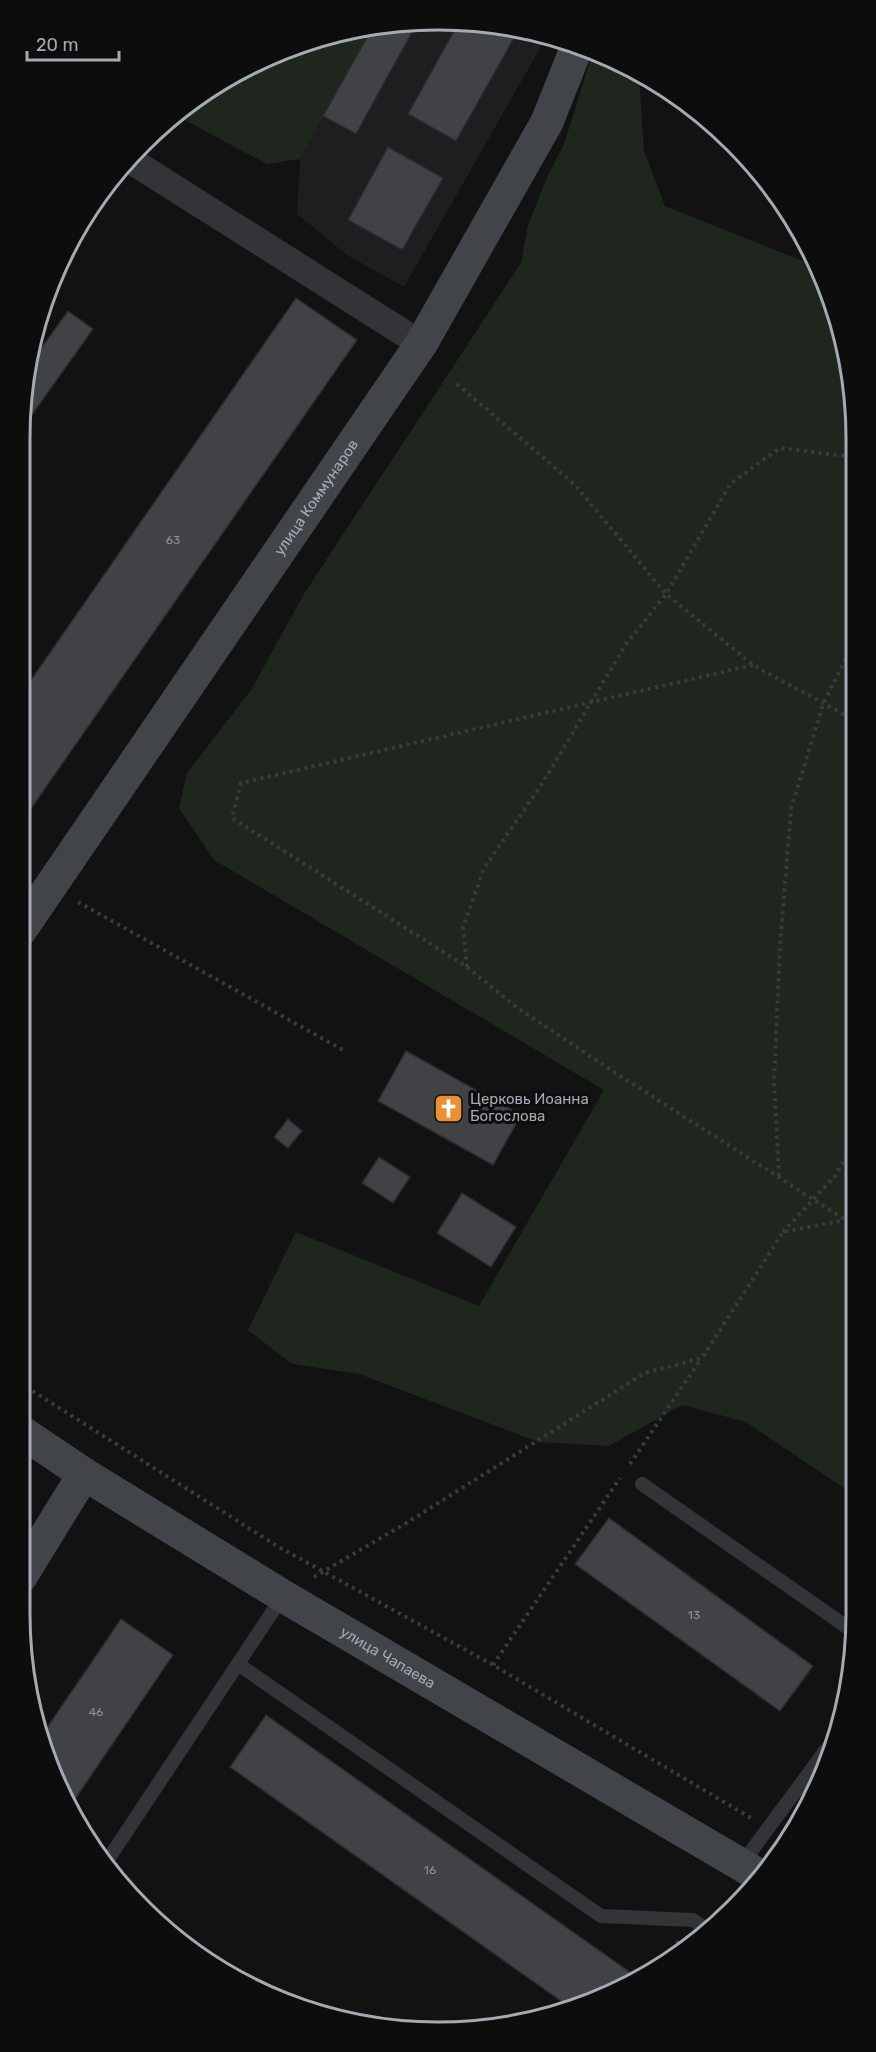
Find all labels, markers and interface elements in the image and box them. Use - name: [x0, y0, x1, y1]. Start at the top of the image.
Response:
- scale bar: [27, 24, 118, 62]
- text: 20 m: [36, 34, 78, 56]
- street label: улица Коммунаров: [270, 436, 362, 559]
- house number: 63: [166, 533, 180, 547]
- place label: Церковь Иоанна Богослова: [470, 1090, 589, 1125]
- church icon: Церковь Иоанна Богослова: [433, 1092, 465, 1124]
- house number: 13: [688, 1608, 700, 1622]
- street label: улица Чапаева: [337, 1623, 439, 1692]
- house number: 46: [89, 1705, 103, 1719]
- house number: 16: [424, 1863, 436, 1877]

